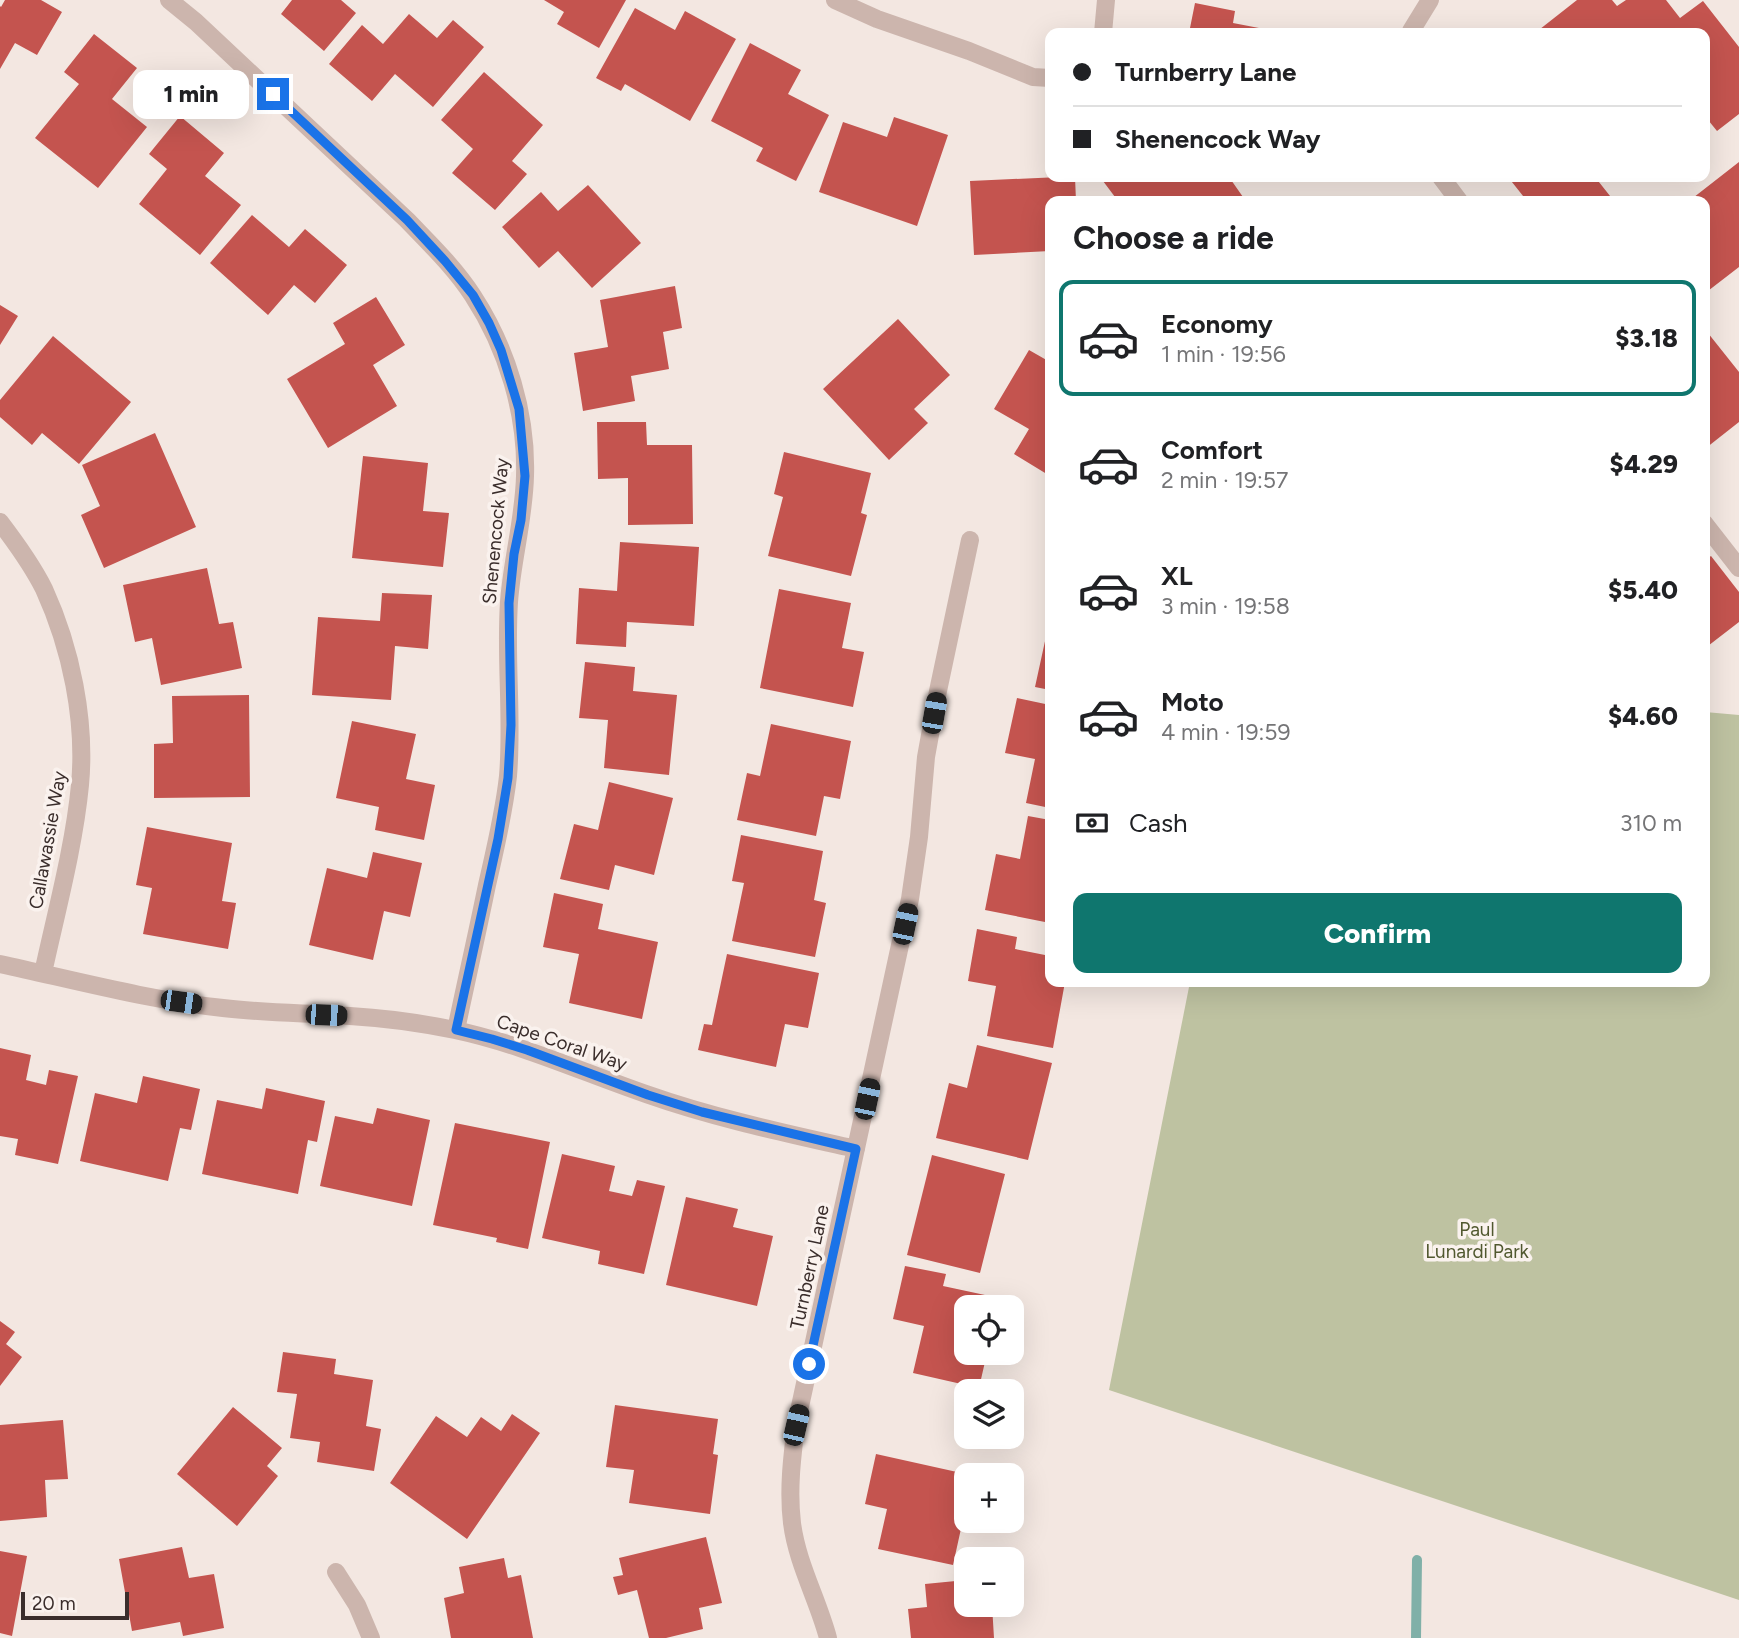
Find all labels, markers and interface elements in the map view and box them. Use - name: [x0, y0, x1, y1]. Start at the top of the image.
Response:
- text: Turnberry Lane: [1115, 56, 1296, 88]
- callout: 1 min: [133, 70, 248, 119]
- route end: [257, 78, 289, 110]
- text: 1 min: [164, 80, 218, 108]
- text: Shenencock Way: [1115, 123, 1321, 155]
- text: Choose a ride: [1073, 219, 1274, 257]
- icon: car: [1077, 307, 1140, 370]
- text: Economy: [1161, 308, 1273, 340]
- text: $3.18: [1615, 322, 1678, 354]
- text: 1 min · 19:56: [1161, 340, 1286, 368]
- icon: car: [1077, 433, 1140, 496]
- text: Comfort: [1161, 434, 1263, 466]
- text: $4.29: [1610, 448, 1678, 480]
- street label: Shenencock Way: [478, 457, 513, 605]
- text: 2 min · 19:57: [1161, 466, 1288, 494]
- icon: car: [1077, 559, 1140, 622]
- text: XL: [1161, 560, 1193, 592]
- text: $5.40: [1608, 574, 1678, 606]
- text: 3 min · 19:58: [1161, 592, 1290, 620]
- icon: car: [1077, 685, 1140, 748]
- text: Moto: [1161, 686, 1224, 718]
- car: [921, 690, 948, 736]
- text: $4.60: [1608, 700, 1678, 732]
- text: 4 min · 19:59: [1161, 718, 1291, 746]
- street label: Callawassie Way: [24, 769, 71, 911]
- icon: cash: [1073, 804, 1111, 842]
- text: Cash: [1129, 807, 1188, 839]
- text: 310 m: [1620, 809, 1682, 837]
- button: Confirm: [1073, 893, 1682, 973]
- car: [891, 901, 920, 947]
- car: [159, 989, 204, 1015]
- car: [305, 1004, 348, 1026]
- street label: Cape Coral Way: [494, 1009, 630, 1076]
- car: [853, 1076, 882, 1122]
- street label: Turnberry Lane: [785, 1203, 834, 1332]
- park label: Paul Lunardi Park: [1425, 1218, 1530, 1263]
- map controls: [954, 1295, 1024, 1617]
- button: locate: [954, 1295, 1024, 1365]
- route start: [793, 1348, 825, 1380]
- button: layers: [954, 1379, 1024, 1449]
- car: [782, 1402, 811, 1448]
- button: +: [954, 1463, 1024, 1533]
- button: −: [954, 1547, 1024, 1617]
- scale bar: [21, 1589, 130, 1621]
- text: 20 m: [32, 1592, 76, 1615]

